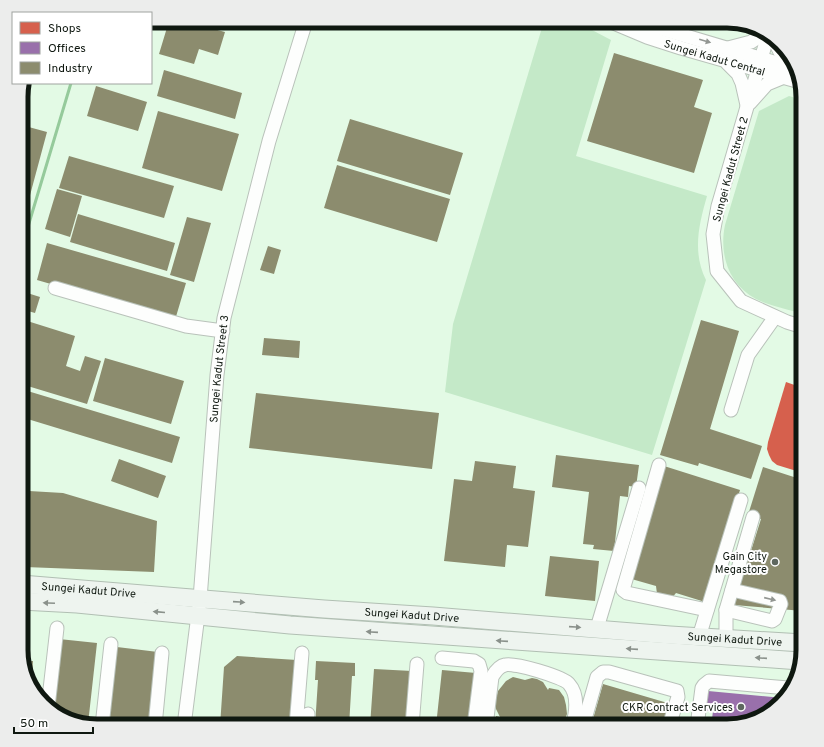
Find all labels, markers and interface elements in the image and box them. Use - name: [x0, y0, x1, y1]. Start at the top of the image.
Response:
- legend: [12, 12, 152, 84]
- text: Shops: [48, 21, 81, 37]
- street label: Sungei Kadut Central: [662, 37, 767, 80]
- one-way arrow: [699, 38, 711, 44]
- text: Offices: [48, 41, 86, 57]
- text: Industry: [48, 61, 93, 77]
- street label: Sungei Kadut Street 2: [710, 115, 752, 223]
- street label: Sungei Kadut Street 3: [207, 314, 232, 423]
- place label: Gain City Megastore: [715, 550, 767, 577]
- marker: Gain City Megastore: [770, 557, 780, 567]
- street label: Sungei Kadut Drive: [41, 580, 137, 601]
- one-way arrow: [764, 596, 776, 602]
- one-way arrow: [43, 599, 55, 606]
- one-way arrow: [233, 599, 245, 606]
- street label: Sungei Kadut Drive: [364, 606, 460, 626]
- one-way arrow: [153, 609, 165, 615]
- one-way arrow: [569, 623, 581, 630]
- one-way arrow: [366, 628, 378, 635]
- street label: Sungei Kadut Drive: [687, 630, 783, 650]
- one-way arrow: [496, 637, 508, 644]
- one-way arrow: [625, 646, 638, 652]
- one-way arrow: [755, 655, 767, 662]
- place label: CKR Contract Services: [622, 701, 733, 715]
- marker: CKR Contract Services: [736, 702, 746, 712]
- scale bar: [14, 709, 93, 735]
- text: 50 m: [20, 716, 48, 732]

